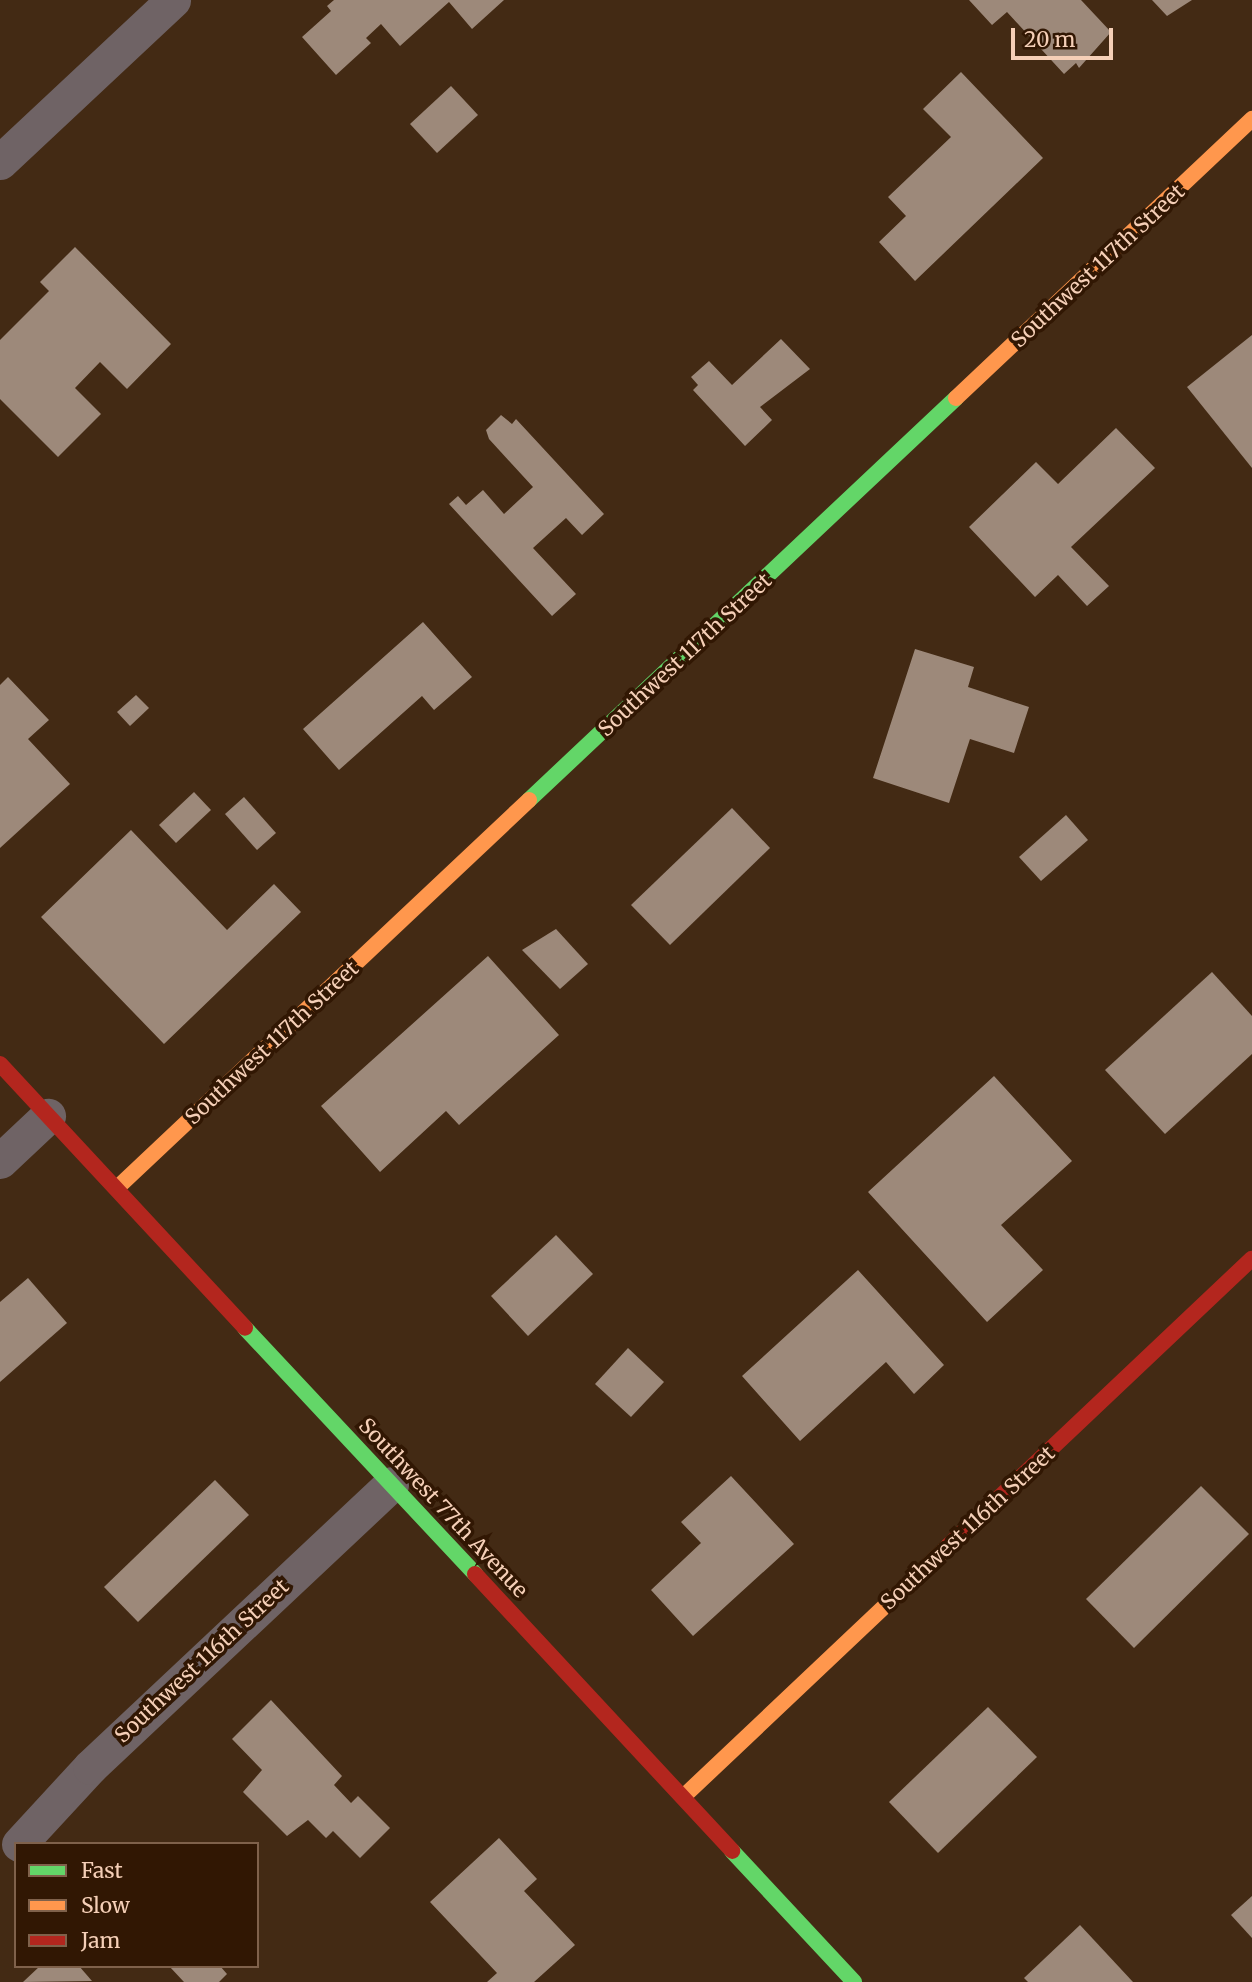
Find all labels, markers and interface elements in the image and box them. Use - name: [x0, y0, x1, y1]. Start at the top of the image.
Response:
- scale bar: [1014, 14, 1116, 58]
- text: 20 m: [1024, 26, 1075, 53]
- street label: Southwest 117th Street: [1006, 179, 1190, 353]
- street label: Southwest 117th Street: [593, 568, 777, 742]
- street label: Southwest 117th Street: [180, 956, 364, 1130]
- street label: Southwest 77th Avenue: [353, 1413, 533, 1603]
- street label: Southwest 116th Street: [876, 1441, 1060, 1615]
- street label: Southwest 116th Street: [110, 1574, 294, 1748]
- legend: [14, 1842, 259, 1968]
- text: Fast: [81, 1857, 123, 1884]
- text: Slow: [81, 1892, 130, 1919]
- text: Jam: [81, 1927, 120, 1954]

